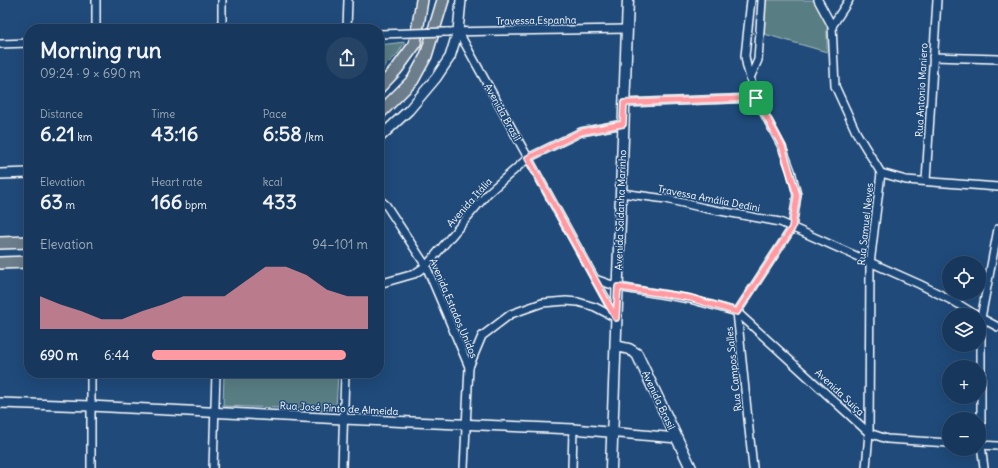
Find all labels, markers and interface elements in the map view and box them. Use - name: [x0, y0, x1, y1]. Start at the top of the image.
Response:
- street label: Travessa Espanha: [496, 13, 577, 28]
- text: Morning run: [40, 36, 162, 64]
- button: share: [326, 37, 368, 79]
- street label: Rua Antonio Maniero: [913, 42, 930, 137]
- text: 09:24 · 9 × 690 m: [40, 65, 141, 82]
- street label: Avenida Brasil: [481, 81, 524, 143]
- pin: [739, 81, 773, 115]
- icon: arrive: [745, 87, 767, 109]
- text: Distance: [40, 107, 83, 121]
- text: Time: [151, 107, 175, 121]
- text: Pace: [263, 107, 287, 121]
- text: 6.21: [40, 121, 75, 146]
- text: 43:16: [151, 121, 198, 146]
- text: 6:58: [263, 121, 302, 146]
- text: km: [75, 130, 92, 144]
- text: /km: [302, 130, 324, 144]
- street label: Avenida Saldanha Marinho: [612, 149, 629, 271]
- text: Elevation: [40, 175, 85, 189]
- text: Heart rate: [151, 175, 202, 189]
- text: kcal: [263, 175, 282, 189]
- street label: Avenida Itália: [444, 175, 495, 230]
- street label: Travessa Amália Dedini: [657, 182, 761, 215]
- street label: Rua Samuel Neves: [855, 182, 876, 266]
- text: 63: [40, 189, 63, 214]
- text: 166: [151, 189, 182, 214]
- text: 433: [263, 189, 297, 214]
- text: m: [63, 198, 75, 212]
- text: bpm: [182, 198, 207, 212]
- text: Elevation: [40, 236, 93, 253]
- text: 94–101 m: [312, 236, 368, 253]
- street label: Avenida Estados Unidos: [427, 256, 481, 361]
- map controls: [942, 256, 986, 456]
- button: locate: [942, 256, 986, 300]
- button: layers: [942, 308, 986, 352]
- street label: Rua Campos Salles: [723, 326, 744, 412]
- text: 690 m: [40, 347, 78, 364]
- text: 6:44: [104, 347, 129, 364]
- button: +: [942, 360, 986, 404]
- street label: Avenida Suiça: [812, 366, 867, 419]
- street label: Avenida Brasil: [639, 369, 678, 432]
- street label: Rua José Pinto de Almeida: [279, 399, 399, 418]
- button: −: [942, 412, 986, 456]

